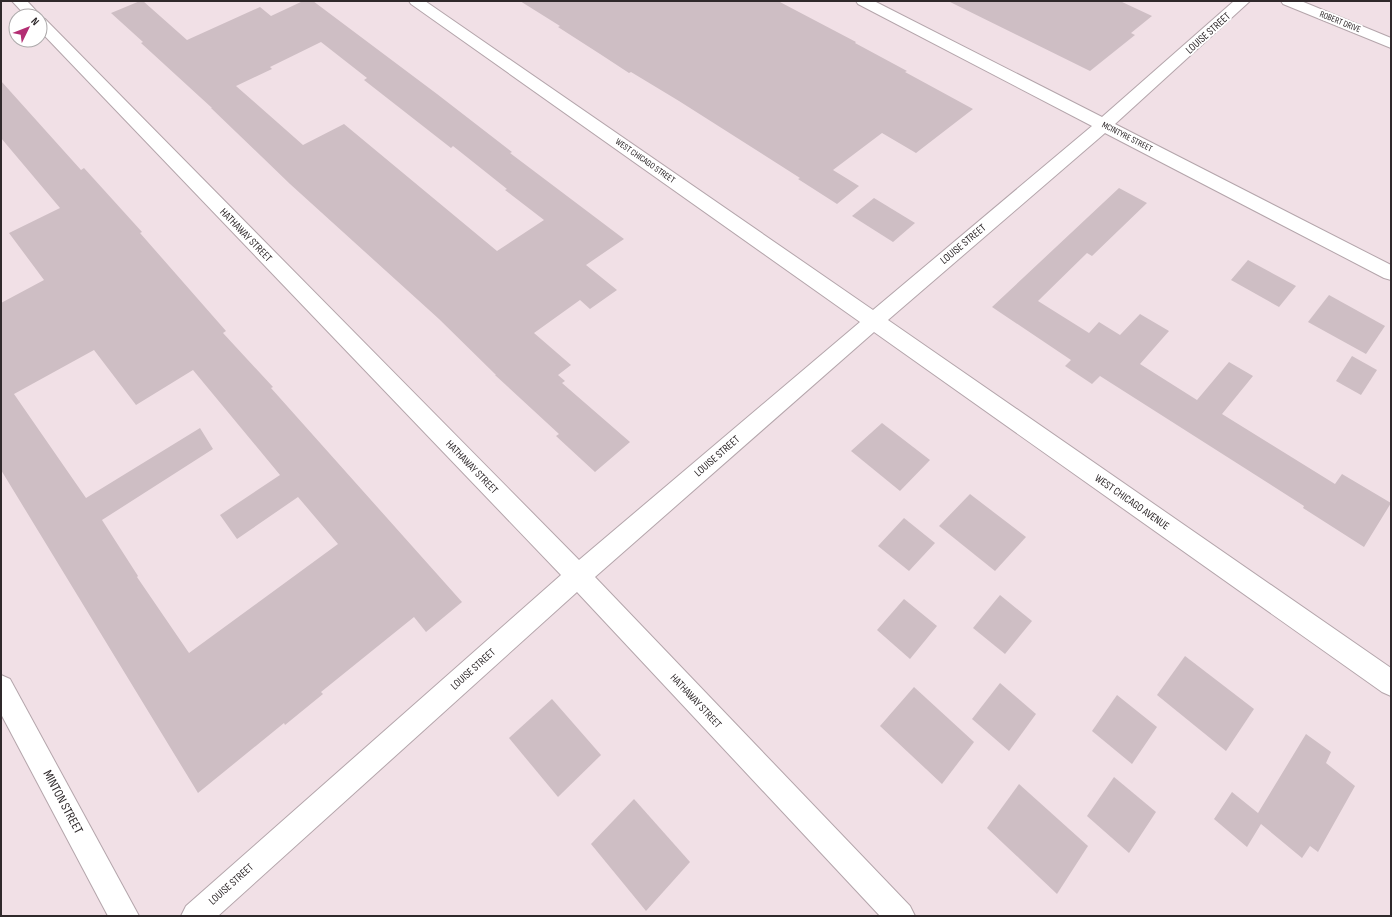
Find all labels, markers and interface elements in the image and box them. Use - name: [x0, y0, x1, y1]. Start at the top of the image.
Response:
- north arrow: [8, 8, 48, 48]
- street label: LOUISE STREET: [1183, 9, 1233, 56]
- street label: ROBERT DRIVE: [1318, 9, 1363, 35]
- text: N: [28, 15, 42, 28]
- street label: MCINTYRE STREET: [1100, 120, 1155, 155]
- street label: WEST CHICAGO STREET: [613, 136, 677, 186]
- street label: HATHAWAY STREET: [217, 205, 275, 265]
- street label: LOUISE STREET: [937, 221, 989, 267]
- street label: LOUISE STREET: [692, 432, 743, 479]
- street label: HATHAWAY STREET: [443, 437, 501, 497]
- street label: WEST CHICAGO AVENUE: [1092, 471, 1172, 533]
- street label: LOUISE STREET: [448, 645, 498, 692]
- street label: HATHAWAY STREET: [668, 671, 725, 731]
- street label: MINTON STREET: [40, 767, 86, 837]
- street label: LOUISE STREET: [206, 860, 256, 907]

